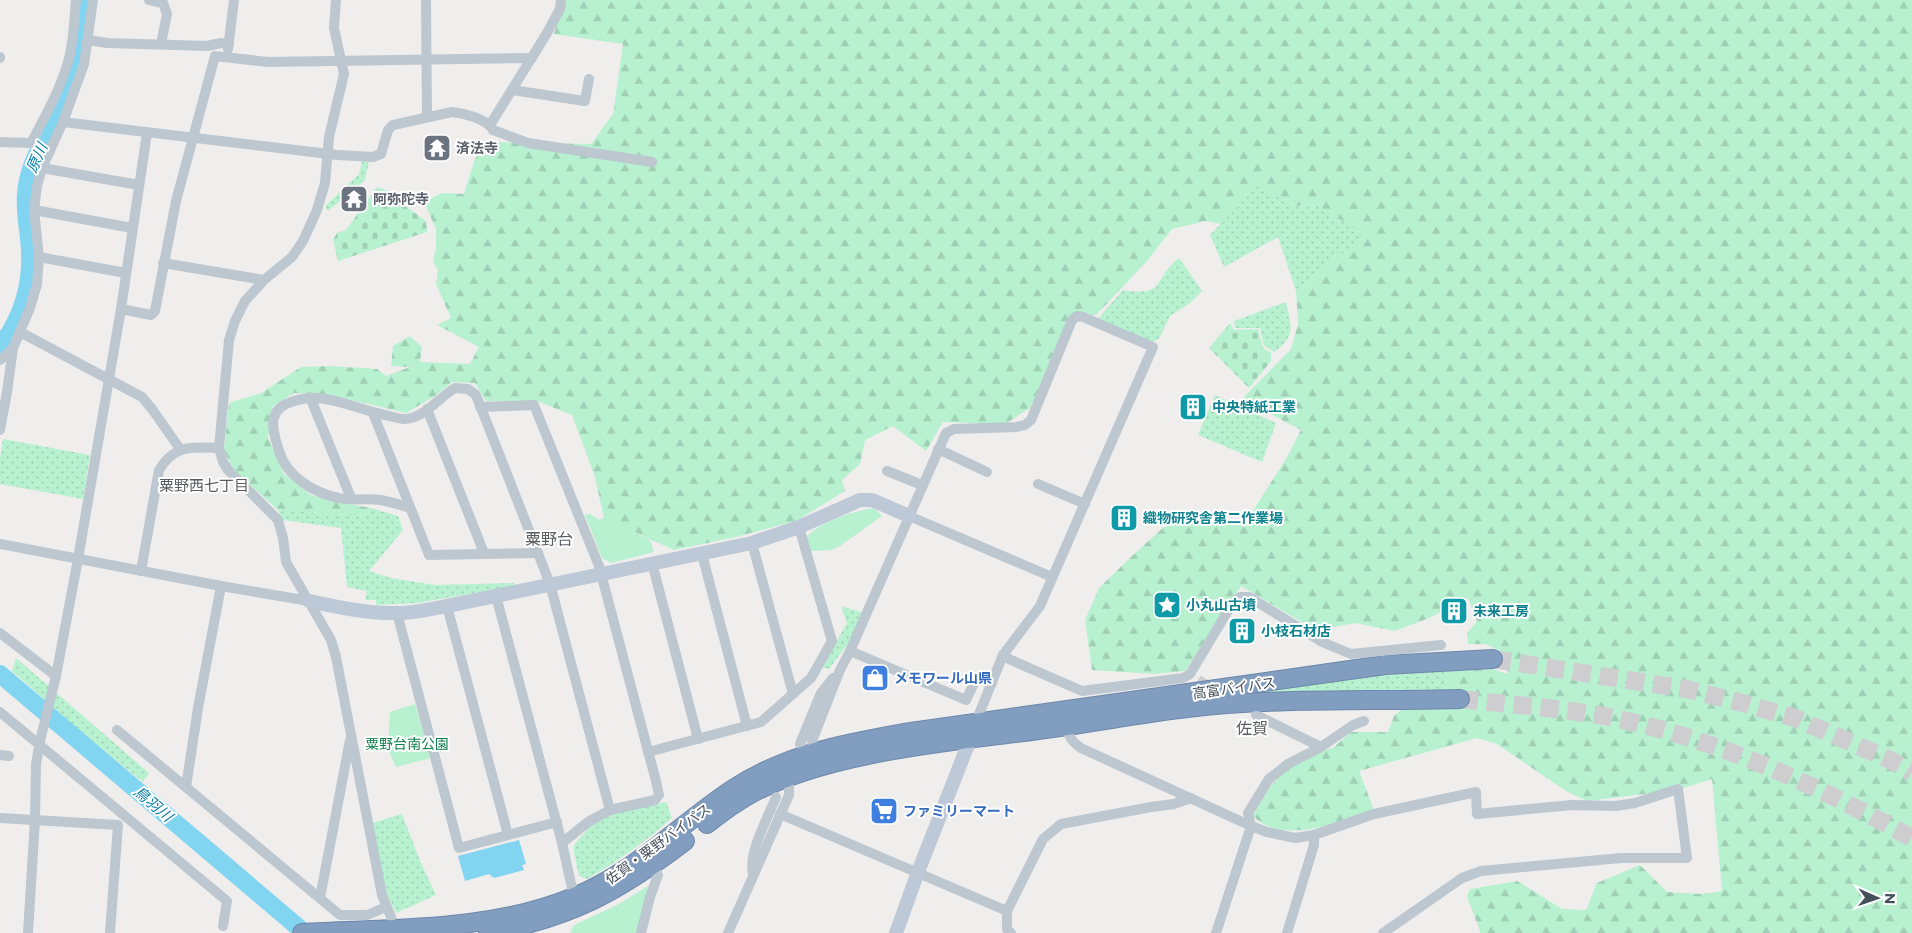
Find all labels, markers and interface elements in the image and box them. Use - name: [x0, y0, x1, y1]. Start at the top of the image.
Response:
- temple icon: 済法寺: [422, 133, 452, 163]
- water label: 原川: [22, 138, 52, 175]
- place label: 済法寺: [456, 139, 498, 157]
- temple icon: 阿弥陀寺: [339, 184, 369, 214]
- place label: 阿弥陀寺: [373, 190, 429, 208]
- building icon: 中央特紙工業: [1178, 392, 1208, 422]
- place label: 中央特紙工業: [1212, 398, 1296, 416]
- district label: 粟野西七丁目: [159, 476, 249, 495]
- building icon: 織物研究舎第二作業場: [1109, 503, 1139, 533]
- place label: 織物研究舎第二作業場: [1143, 509, 1283, 527]
- district label: 粟野台: [525, 530, 573, 549]
- place icon: 小丸山古墳: [1152, 590, 1182, 620]
- place label: 小丸山古墳: [1186, 596, 1256, 614]
- building icon: 未来工房: [1439, 596, 1469, 626]
- place label: 未来工房: [1473, 602, 1529, 620]
- building icon: 小枝石材店: [1227, 616, 1257, 646]
- place label: 小枝石材店: [1261, 622, 1331, 640]
- shop icon: メモワール山県: [860, 663, 890, 693]
- place label: メモワール山県: [894, 669, 992, 687]
- street label: 高富バイパス: [1191, 673, 1277, 703]
- district label: 佐賀: [1236, 719, 1268, 738]
- park label: 粟野台南公園: [365, 735, 449, 753]
- water label: 鳥羽川: [130, 782, 178, 827]
- supermarket icon: ファミリーマート: [869, 796, 899, 826]
- street label: 佐賀・粟野バイパス: [602, 800, 714, 888]
- place label: ファミリーマート: [903, 802, 1015, 820]
- north arrow: [1852, 873, 1902, 923]
- text: N: [1881, 892, 1899, 904]

